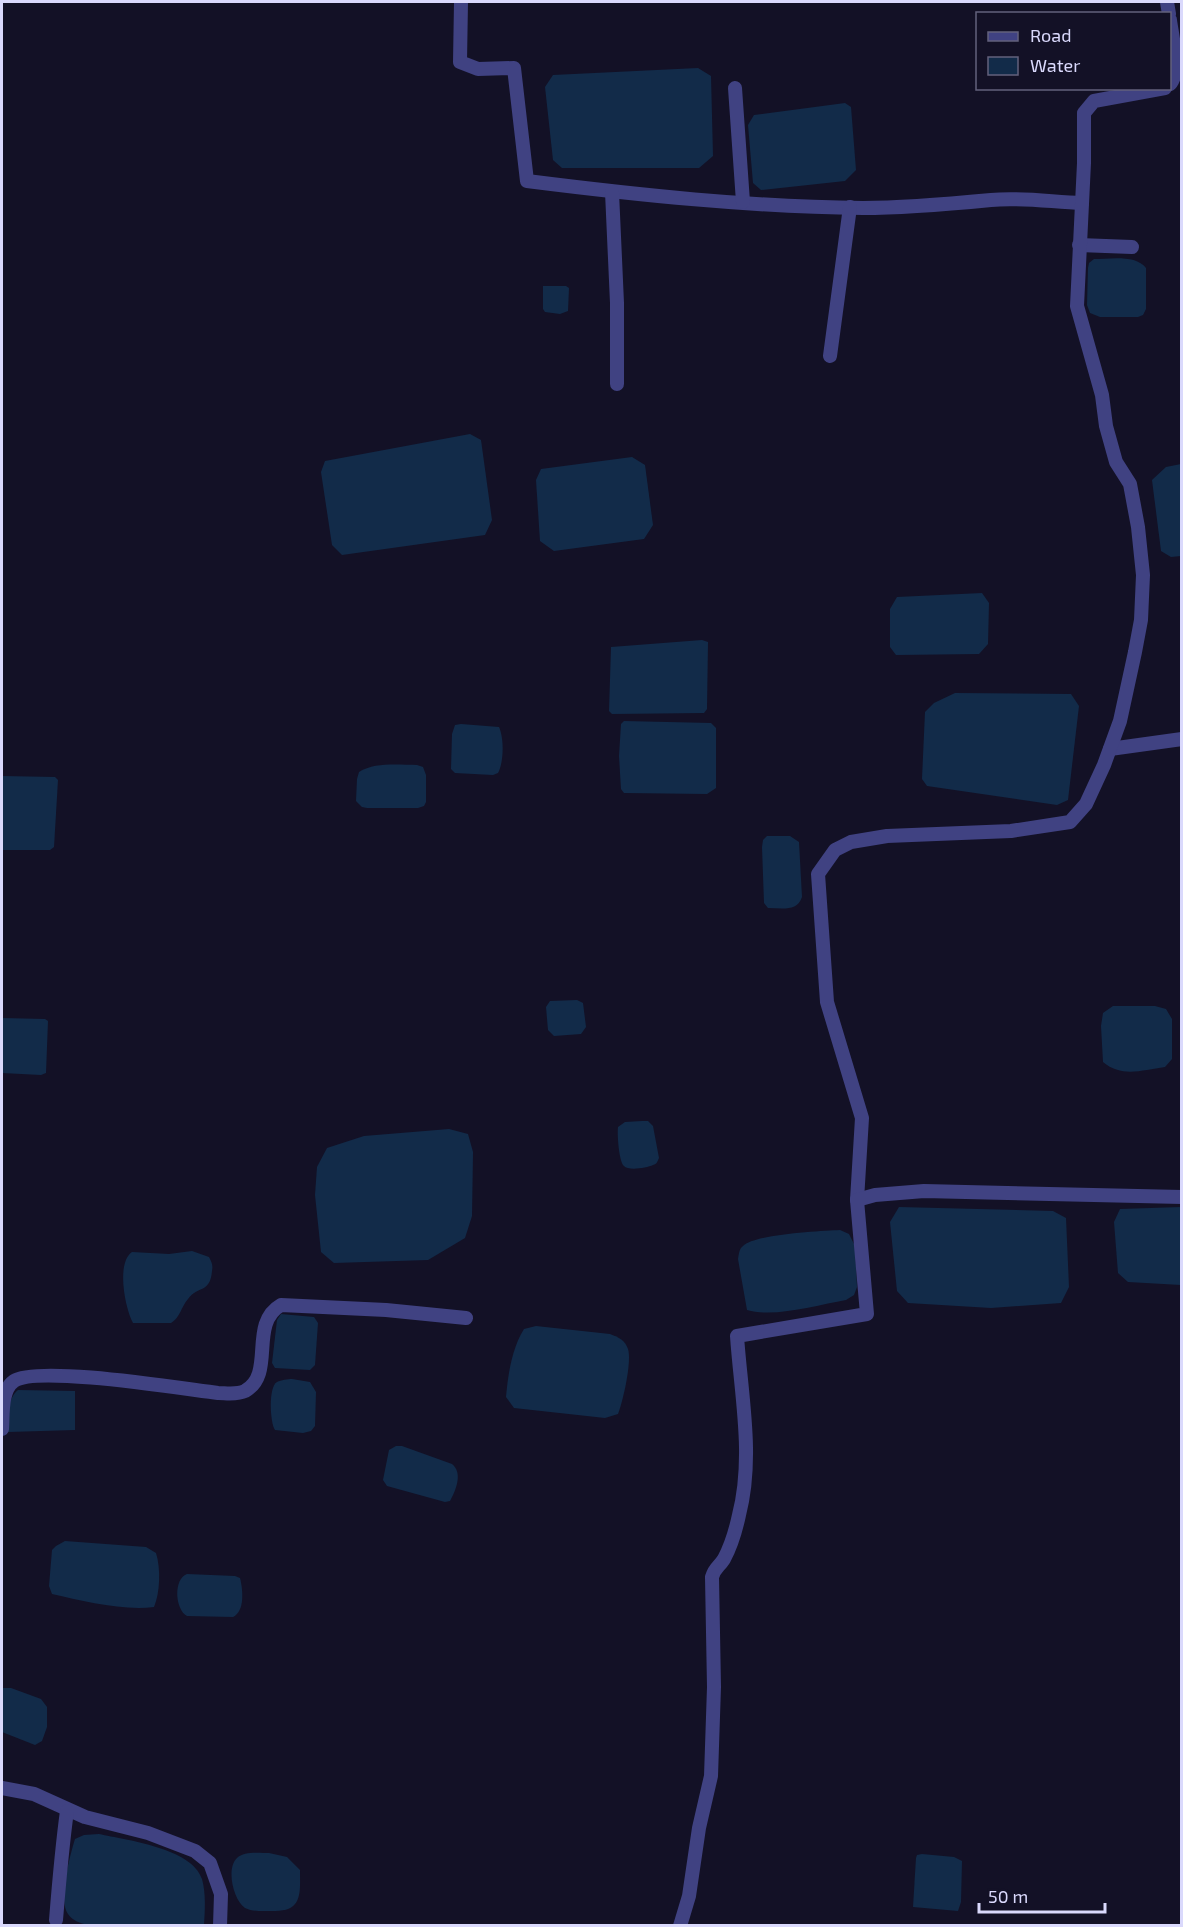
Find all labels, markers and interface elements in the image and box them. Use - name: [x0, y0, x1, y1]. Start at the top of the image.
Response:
- legend: [976, 12, 1171, 90]
- text: Road: [1030, 24, 1071, 46]
- text: Water: [1030, 54, 1080, 76]
- scale bar: [979, 1876, 1105, 1914]
- text: 50 m: [988, 1885, 1028, 1907]

